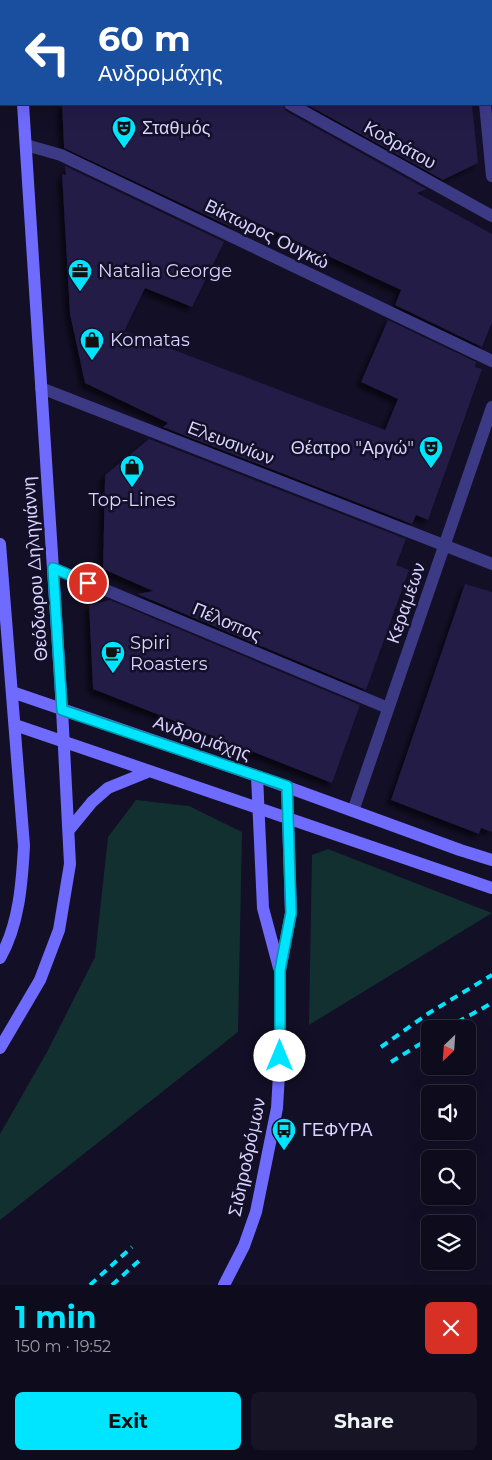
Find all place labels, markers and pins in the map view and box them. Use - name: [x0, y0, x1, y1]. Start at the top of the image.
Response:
- theatre icon: Σταθμός: [111, 115, 137, 149]
- place label: Σταθμός: [142, 117, 211, 139]
- office icon: Natalia George: [67, 258, 93, 292]
- place label: Natalia George: [98, 260, 232, 282]
- shop icon: Komatas: [79, 327, 105, 361]
- place label: Komatas: [110, 329, 190, 351]
- theatre icon: Θέατρο "Αργώ": [418, 435, 444, 469]
- place label: Θέατρο "Αργώ": [291, 437, 414, 459]
- shop icon: Top-Lines: [119, 454, 145, 488]
- place label: Top-Lines: [88, 489, 176, 511]
- pin: [67, 562, 109, 604]
- place label: Spiri Roasters: [130, 632, 208, 675]
- cafe icon: Spiri Roasters: [100, 640, 126, 674]
- bus stop icon: ΓΕΦΥΡΑ: [271, 1117, 297, 1151]
- place label: ΓΕΦΥΡΑ: [302, 1119, 372, 1141]

